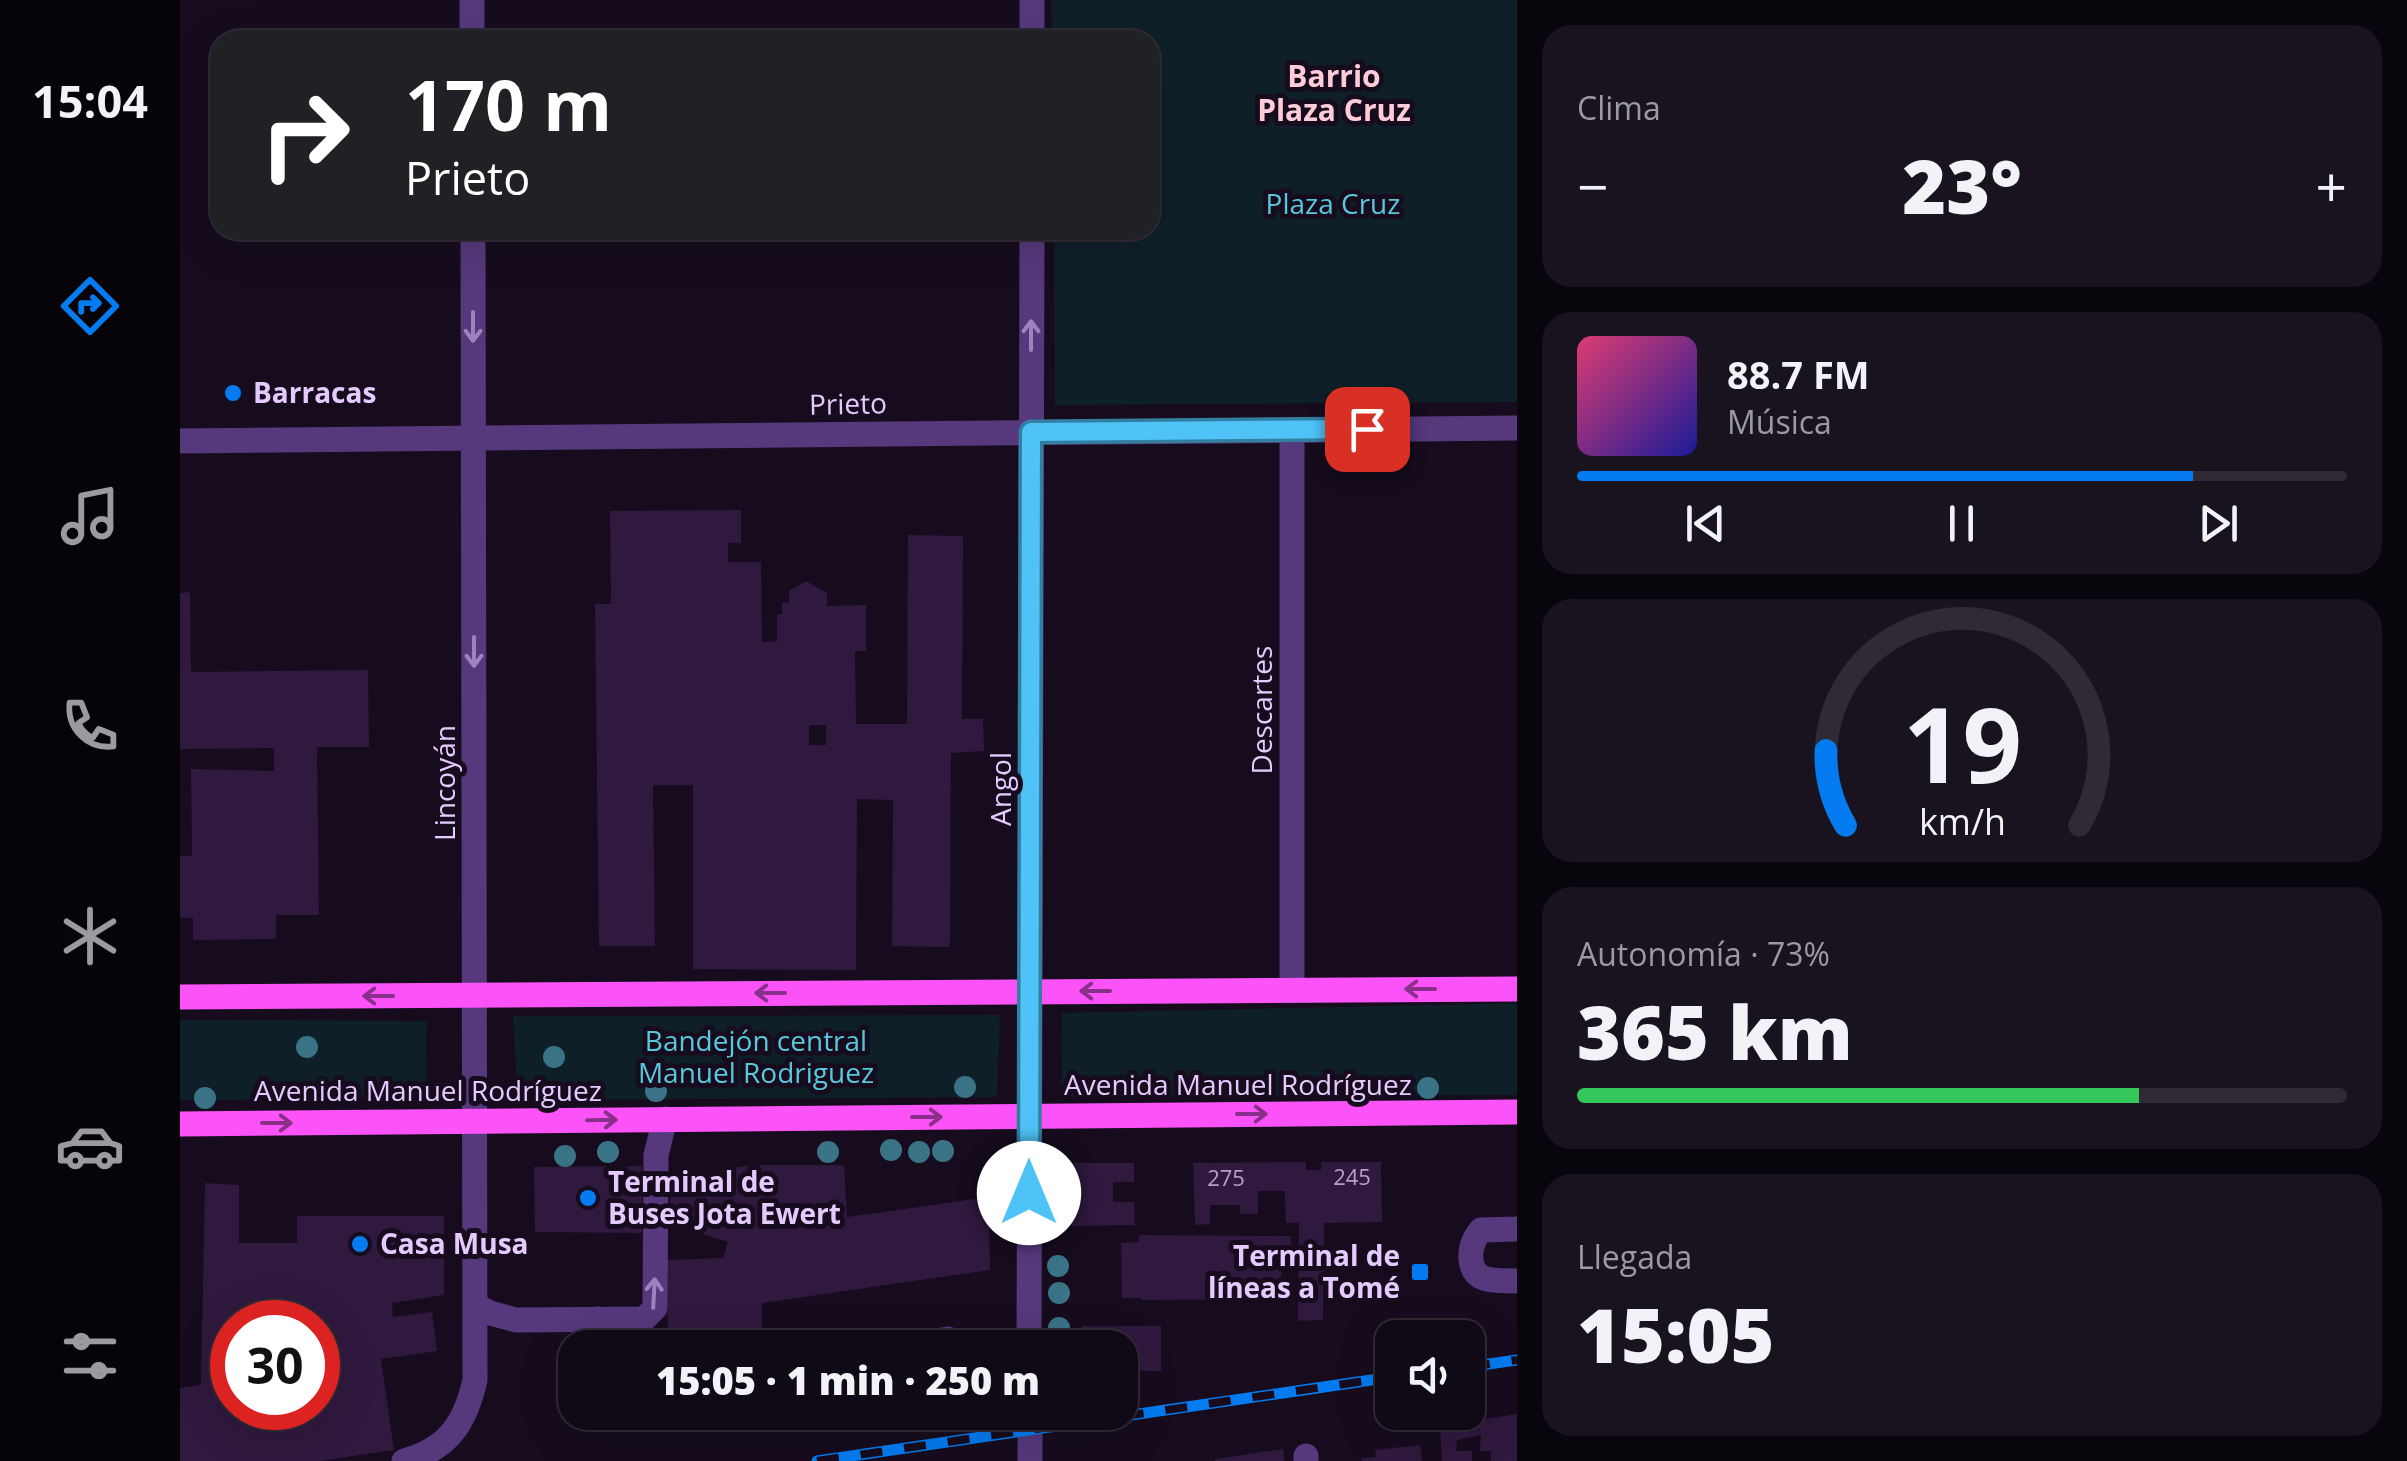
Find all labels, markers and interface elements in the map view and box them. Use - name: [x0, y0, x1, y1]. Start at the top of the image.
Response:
- district label: Barrio Plaza Cruz: [1257, 55, 1411, 130]
- text: 170 m: [405, 56, 612, 152]
- text: 15:04: [32, 70, 148, 131]
- icon: right: [240, 70, 370, 200]
- text: Clima: [1577, 86, 1661, 129]
- text: 23°: [1902, 134, 2022, 236]
- text: Prieto: [405, 147, 530, 208]
- text: −: [1577, 148, 1608, 223]
- text: +: [2316, 148, 2347, 223]
- park label: Plaza Cruz: [1266, 184, 1400, 222]
- icon: directions: [55, 271, 125, 341]
- one-way arrow: [464, 310, 482, 343]
- one-way arrow: [1022, 319, 1040, 352]
- text: 88.7 FM: [1727, 348, 1870, 400]
- place label: Barracas: [253, 373, 376, 411]
- marker: Barracas: [222, 382, 244, 404]
- street label: Prieto: [809, 383, 887, 423]
- pin: [1325, 387, 1410, 472]
- text: Música: [1727, 400, 1832, 443]
- icon: arrive: [1340, 402, 1395, 457]
- icon: music: [55, 481, 125, 551]
- icon: previous: [1678, 496, 1733, 551]
- icon: pause: [1934, 496, 1989, 551]
- icon: next: [2191, 496, 2246, 551]
- one-way arrow: [464, 636, 484, 668]
- street label: Descartes: [1242, 646, 1280, 774]
- text: 19: [1903, 672, 2021, 813]
- icon: phone: [55, 691, 125, 761]
- street label: Lincoyán: [425, 725, 463, 841]
- street label: Angol: [981, 752, 1019, 826]
- text: km/h: [1919, 797, 2005, 845]
- icon: climate: [55, 901, 125, 971]
- text: Autonomía · 73%: [1577, 932, 1830, 975]
- one-way arrow: [1404, 980, 1436, 998]
- text: 365 km: [1577, 980, 1853, 1082]
- one-way arrow: [1079, 981, 1111, 1000]
- one-way arrow: [754, 984, 786, 1002]
- one-way arrow: [362, 986, 394, 1005]
- park label: Bandejón central Manuel Rodriguez: [638, 1021, 874, 1091]
- street label: Avenida Manuel Rodríguez: [1064, 1065, 1412, 1103]
- street label: Avenida Manuel Rodríguez: [254, 1071, 602, 1109]
- one-way arrow: [1236, 1105, 1268, 1124]
- one-way arrow: [911, 1108, 943, 1127]
- one-way arrow: [586, 1110, 618, 1130]
- icon: car: [55, 1111, 125, 1181]
- one-way arrow: [260, 1114, 293, 1132]
- position arrow: [977, 1141, 1081, 1245]
- house number: 245: [1333, 1161, 1371, 1191]
- place label: Terminal de Buses Jota Ewert: [608, 1162, 841, 1232]
- house number: 275: [1207, 1162, 1245, 1192]
- marker: Terminal de Buses Jota Ewert: [577, 1187, 599, 1209]
- place label: Casa Musa: [380, 1224, 529, 1262]
- marker: Casa Musa: [349, 1233, 371, 1255]
- text: Llegada: [1577, 1235, 1692, 1278]
- place label: Terminal de líneas a Tomé: [1208, 1236, 1400, 1306]
- marker: Terminal de líneas a Tomé: [1409, 1261, 1431, 1283]
- one-way arrow: [645, 1277, 664, 1310]
- text: 15:05: [1577, 1283, 1774, 1385]
- speed limit sign: 30: [210, 1300, 340, 1430]
- map controls: [1375, 1320, 1485, 1430]
- button: sound: [1375, 1320, 1485, 1430]
- icon: filters: [55, 1321, 125, 1391]
- text: 15:05 · 1 min · 250 m: [656, 1354, 1040, 1406]

